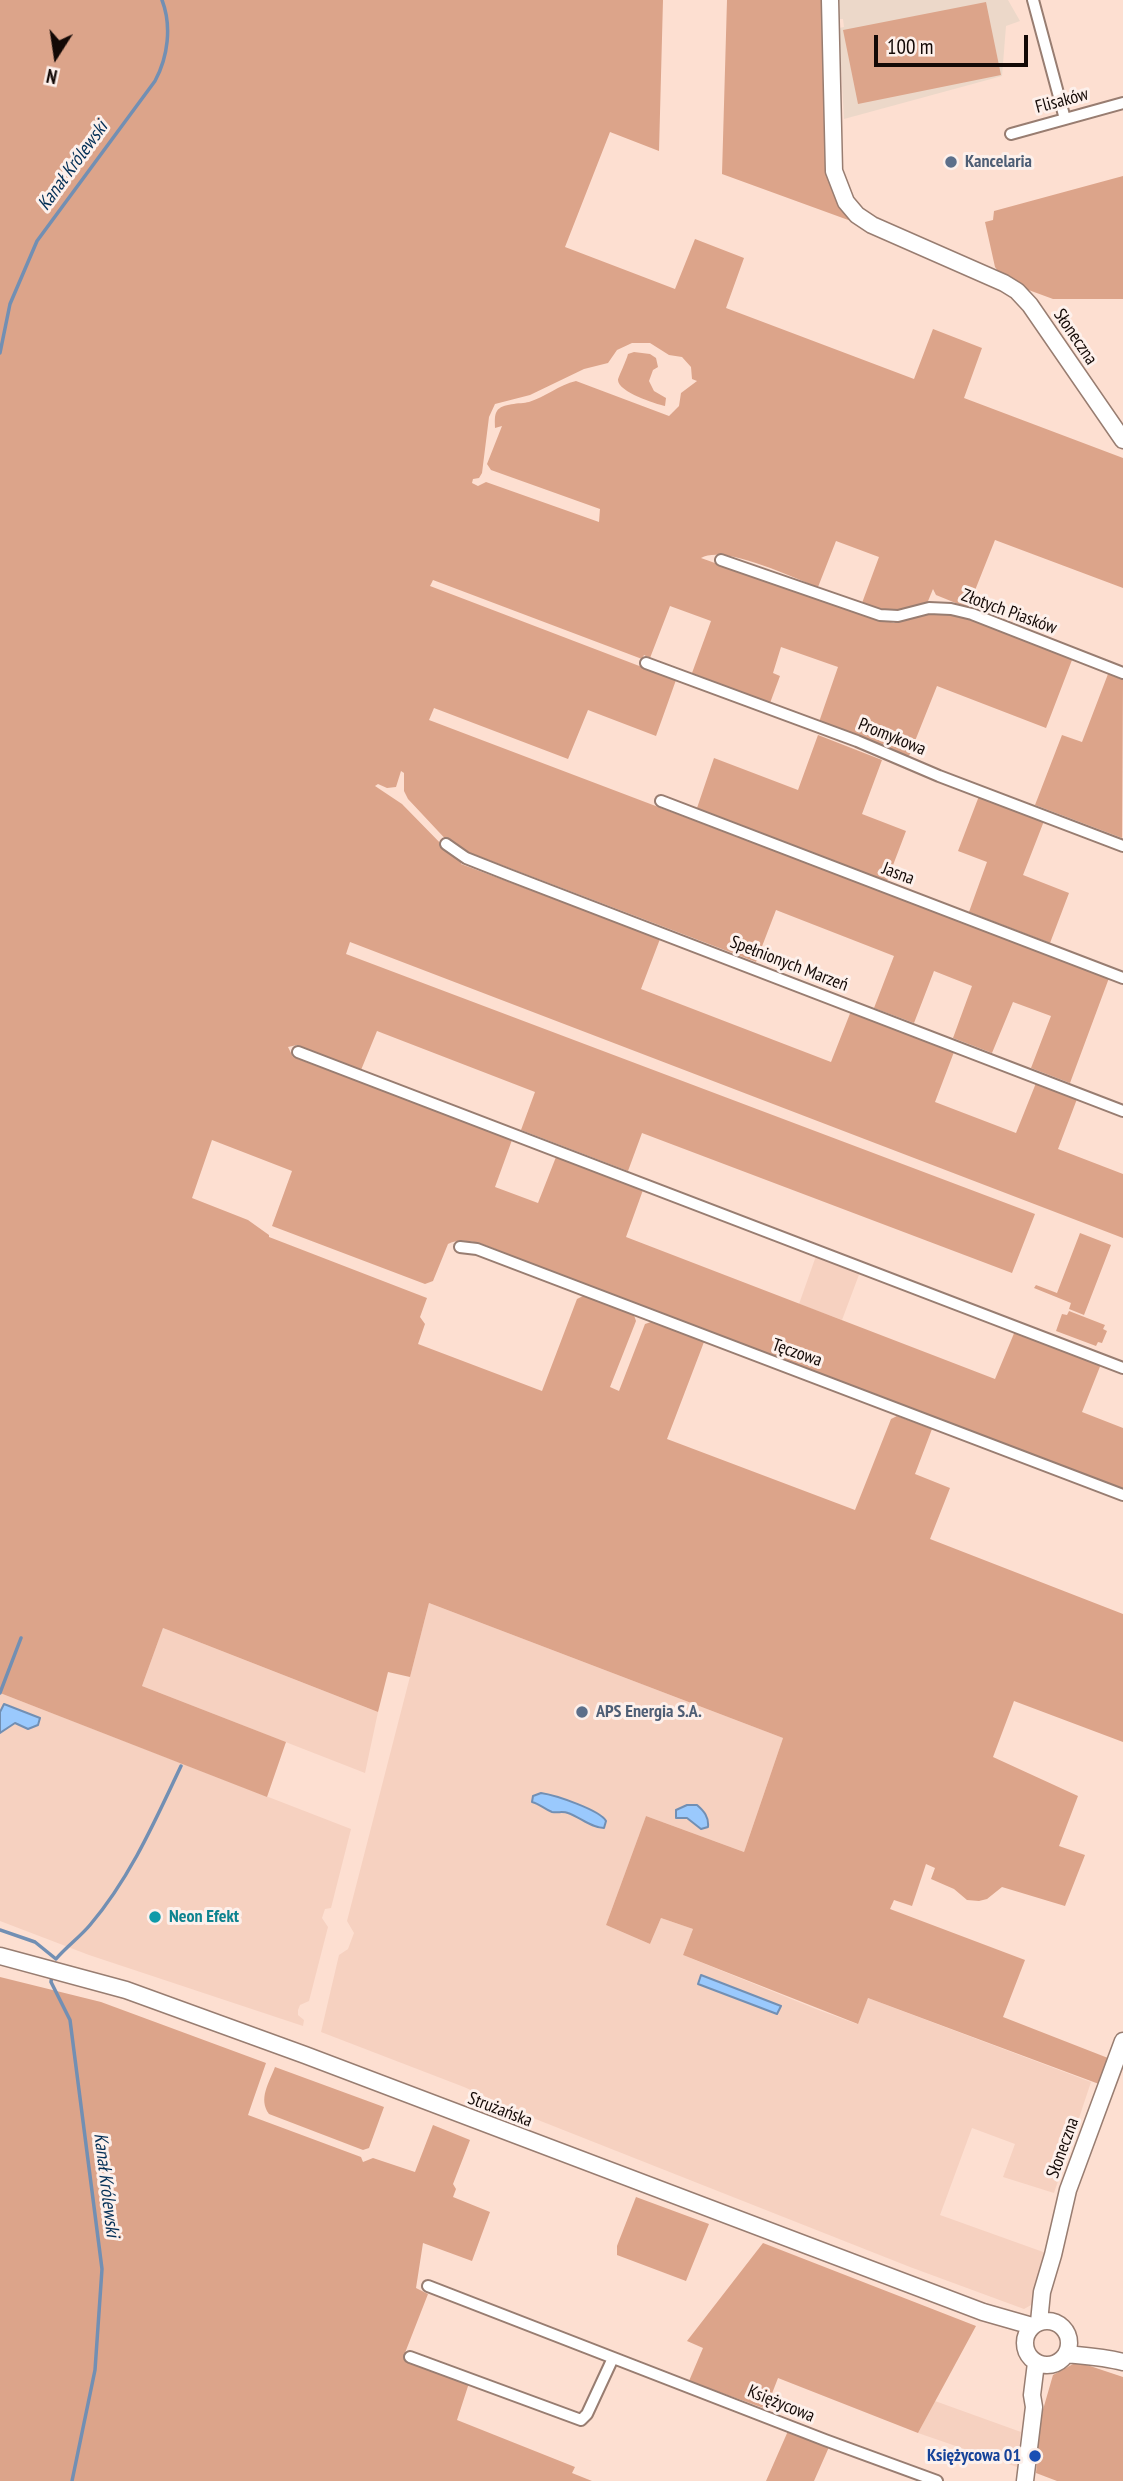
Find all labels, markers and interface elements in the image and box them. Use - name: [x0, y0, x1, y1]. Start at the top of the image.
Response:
- north arrow: [21, 21, 91, 91]
- scale bar: [878, 21, 1032, 65]
- text: 100 m: [887, 33, 933, 60]
- text: N: [44, 64, 59, 89]
- street label: Flisaków: [1033, 84, 1091, 118]
- water label: Kanał Królewski: [33, 117, 113, 215]
- place label: Kancelaria: [965, 151, 1032, 173]
- marker: Kancelaria: [943, 154, 959, 170]
- street label: Słoneczna: [1049, 305, 1101, 369]
- street label: Złotych Piasków: [958, 585, 1060, 639]
- street label: Promykowa: [855, 714, 929, 760]
- street label: Jasna: [879, 858, 917, 890]
- street label: Spełnionych Marzeń: [727, 932, 851, 996]
- street label: Tęczowa: [769, 1334, 825, 1372]
- place label: APS Energia S.A.: [596, 1701, 702, 1723]
- marker: APS Energia S.A.: [574, 1704, 590, 1720]
- place label: Neon Efekt: [169, 1906, 239, 1928]
- marker: Neon Efekt: [147, 1909, 163, 1925]
- street label: Strużańska: [465, 2088, 535, 2132]
- street label: Słoneczna: [1042, 2115, 1084, 2181]
- water label: Kanał Królewski: [88, 2132, 124, 2238]
- street label: Księżycowa: [744, 2381, 818, 2427]
- place label: Księżycowa 01: [927, 2445, 1021, 2467]
- marker: Księżycowa 01: [1027, 2448, 1043, 2464]

